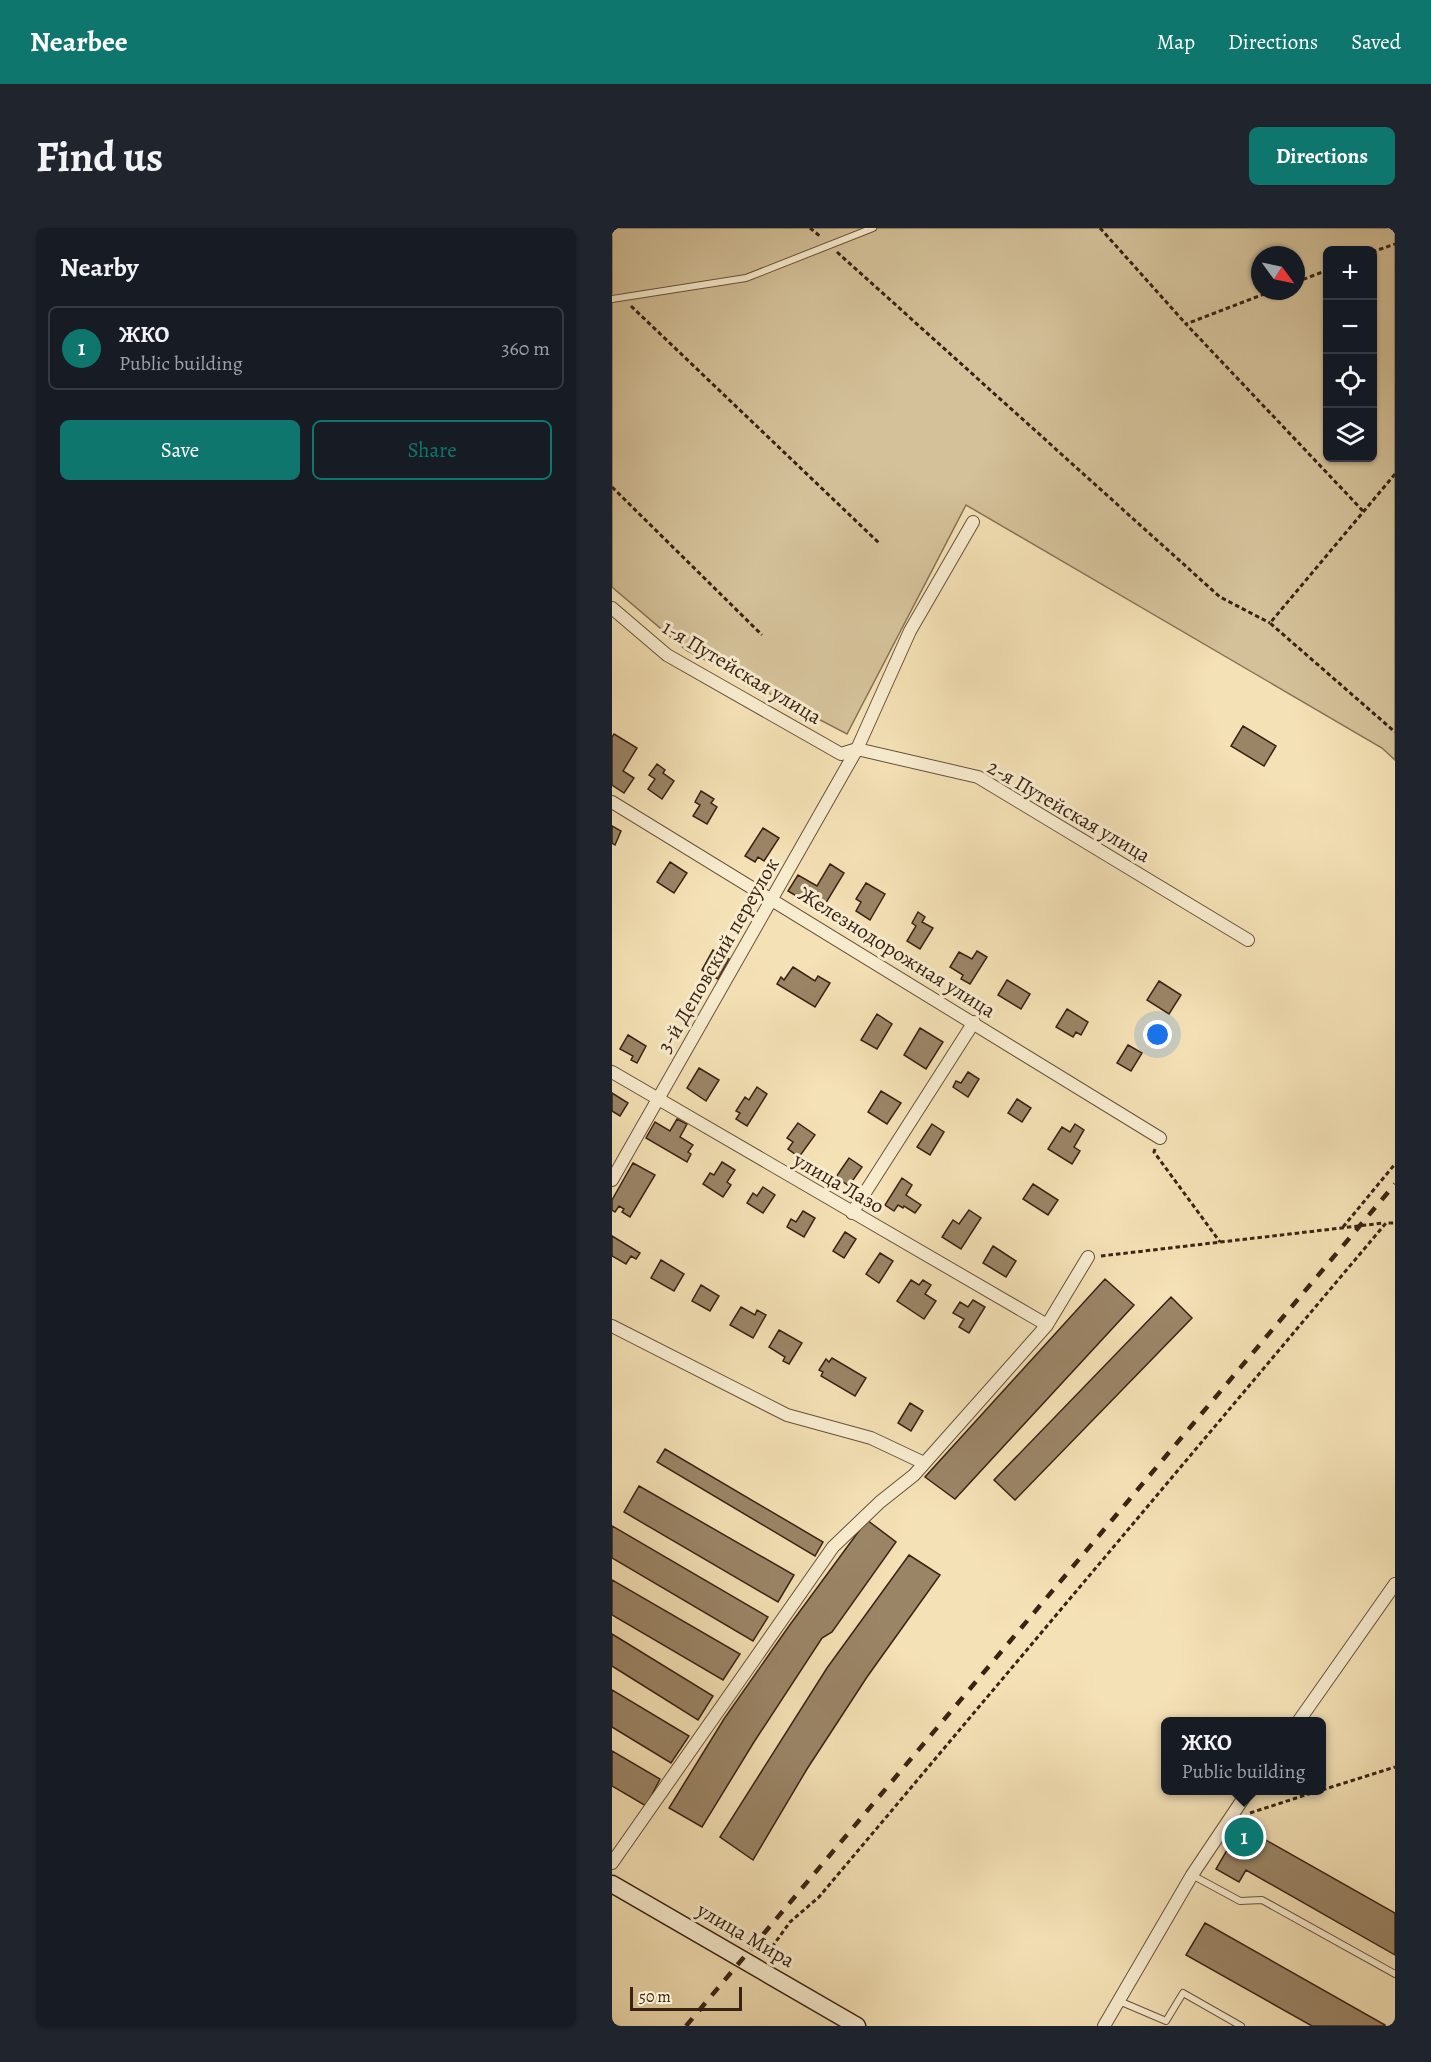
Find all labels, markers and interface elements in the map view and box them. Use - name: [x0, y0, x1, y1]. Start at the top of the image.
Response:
- text: Nearbee: [30, 23, 128, 61]
- text: Map: [1157, 28, 1195, 56]
- text: Directions: [1228, 28, 1318, 56]
- text: Saved: [1351, 28, 1401, 56]
- button: Directions: [1249, 127, 1395, 185]
- text: Find us: [36, 128, 163, 185]
- north arrow: [1251, 246, 1305, 300]
- map controls: [1323, 246, 1377, 462]
- button: +: [1323, 246, 1377, 300]
- text: Nearby: [60, 250, 139, 285]
- button: −: [1323, 300, 1377, 354]
- text: ЖКО: [119, 320, 169, 350]
- text: 1: [78, 335, 85, 362]
- text: 360 m: [501, 335, 550, 362]
- text: Public building: [119, 350, 243, 377]
- button: locate: [1323, 354, 1377, 408]
- button: layers: [1323, 408, 1377, 462]
- button: Save: [60, 420, 300, 480]
- button: Share: [312, 420, 552, 480]
- street label: 1-я Путейская улица: [657, 613, 827, 731]
- street label: 2-я Путейская улица: [982, 753, 1156, 869]
- street label: 3-й Деповский переулок: [651, 852, 785, 1058]
- street label: Железнодорожная улица: [793, 880, 1001, 1024]
- your location: [1143, 1020, 1172, 1049]
- street label: улица Лазо: [788, 1145, 889, 1220]
- popup: [1161, 1717, 1326, 1795]
- text: ЖКО: [1182, 1728, 1232, 1758]
- text: Public building: [1182, 1758, 1305, 1785]
- pin: 1: [1224, 1814, 1264, 1860]
- street label: улица Мира: [691, 1895, 800, 1974]
- scale bar: [630, 1984, 742, 2012]
- text: 50 m: [639, 1986, 671, 2008]

